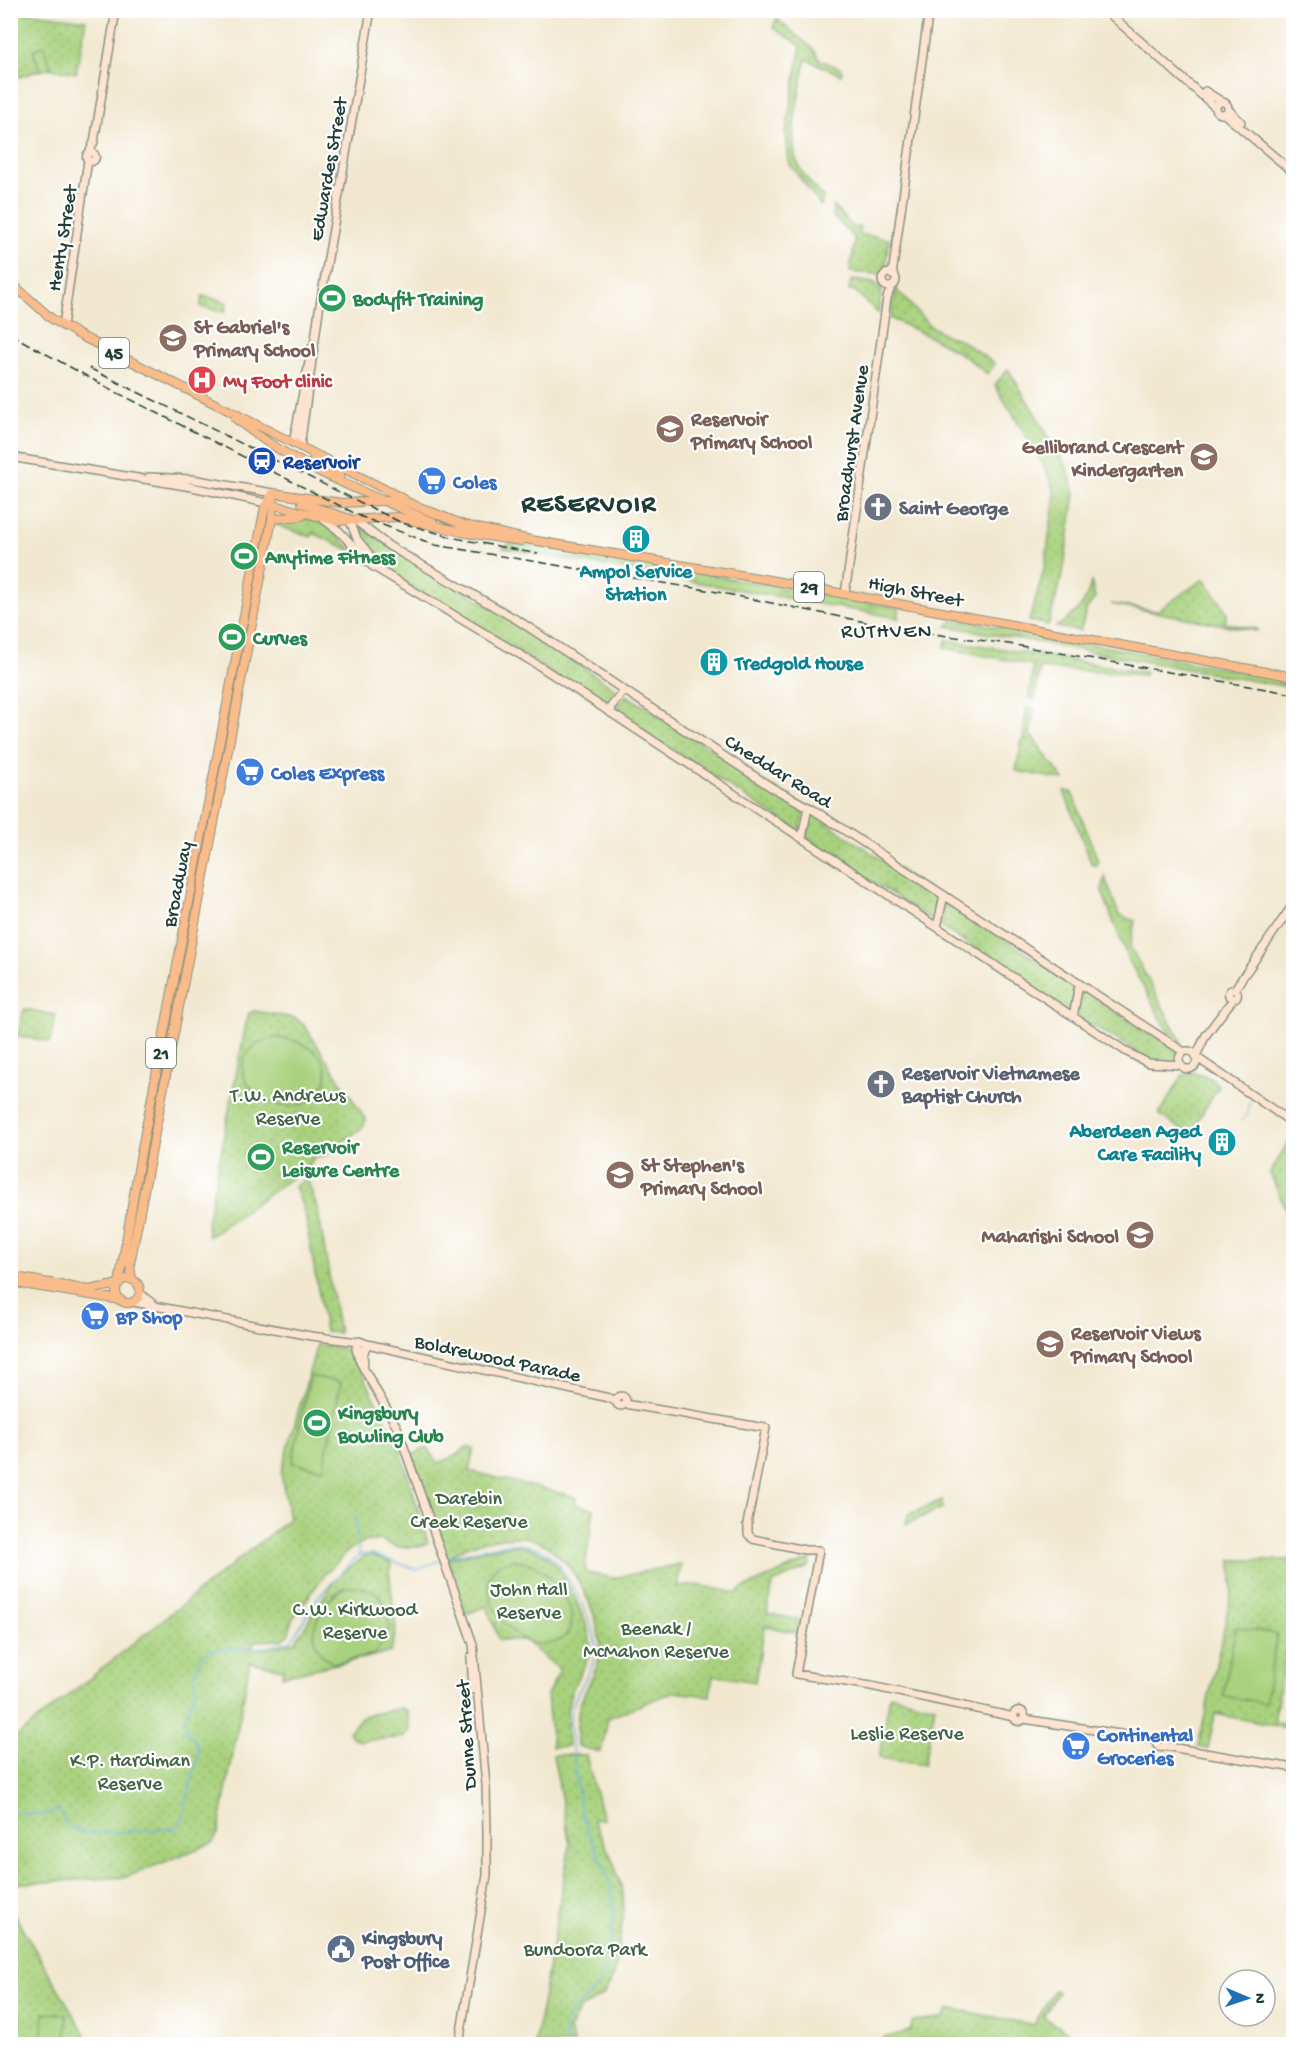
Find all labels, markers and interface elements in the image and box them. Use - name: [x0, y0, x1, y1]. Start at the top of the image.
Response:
- street label: Edwardes Street: [307, 94, 355, 243]
- street label: Henty Street: [45, 182, 84, 293]
- sports icon: Bodyfit Training: [316, 282, 348, 314]
- place label: Bodyfit Training: [352, 289, 483, 313]
- place label: St Gabriel's Primary School: [193, 318, 316, 364]
- school or university icon: St Gabriel's Primary School: [157, 322, 189, 354]
- road number: 45: [99, 338, 129, 368]
- street label: Broadhurst Avenue: [831, 363, 876, 524]
- hospital icon: My Foot clinic: [186, 364, 218, 396]
- place label: My Foot clinic: [223, 372, 333, 395]
- place label: Reservoir Primary School: [690, 410, 813, 456]
- school or university icon: Reservoir Primary School: [654, 413, 686, 445]
- place label: Gellibrand Crescent Kindergarten: [1022, 438, 1185, 484]
- school or university icon: Gellibrand Crescent Kindergarten: [1188, 441, 1220, 473]
- station icon: Reservoir: [246, 445, 278, 477]
- place label: Reservoir: [282, 453, 361, 476]
- supermarket icon: Coles: [416, 465, 448, 497]
- place label: Coles: [452, 473, 498, 496]
- district label: RESERVOIR: [520, 491, 657, 522]
- church icon: Saint George: [862, 491, 894, 523]
- place label: Saint George: [899, 499, 1009, 522]
- building icon: Ampol Service Station: [620, 523, 652, 555]
- sports icon: Anytime Fitness: [228, 540, 260, 572]
- place label: Anytime Fitness: [264, 548, 397, 571]
- place label: Ampol Service Station: [579, 562, 693, 608]
- road number: 29: [794, 572, 824, 602]
- street label: High Street: [866, 573, 966, 614]
- sports icon: Curves: [216, 621, 248, 653]
- district label: RUTHVEN: [841, 621, 933, 646]
- place label: Curves: [252, 629, 308, 652]
- building icon: Tredgold House: [698, 646, 730, 678]
- place label: Tredgold House: [733, 654, 864, 677]
- street label: Cheddar Road: [719, 731, 837, 816]
- supermarket icon: Coles Express: [234, 756, 266, 788]
- place label: Coles Express: [270, 764, 386, 787]
- street label: Broadway: [160, 840, 199, 931]
- road number: 21: [146, 1038, 176, 1068]
- place label: Reservoir Vietnamese Baptist Church: [901, 1064, 1080, 1110]
- church icon: Reservoir Vietnamese Baptist Church: [865, 1068, 897, 1100]
- park label: T.W. Andrews Reserve: [229, 1086, 346, 1132]
- place label: Aberdeen Aged Care Facility: [1068, 1122, 1203, 1168]
- building icon: Aberdeen Aged Care Facility: [1206, 1126, 1238, 1158]
- place label: Reservoir Leisure Centre: [281, 1138, 400, 1184]
- sports icon: Reservoir Leisure Centre: [245, 1141, 277, 1173]
- place label: St Stephen's Primary School: [640, 1156, 763, 1202]
- school or university icon: St Stephen's Primary School: [604, 1159, 636, 1191]
- school or university icon: Maharishi School: [1124, 1219, 1156, 1251]
- place label: Maharishi School: [982, 1227, 1120, 1250]
- supermarket icon: BP Shop: [79, 1300, 111, 1332]
- place label: BP Shop: [115, 1308, 182, 1331]
- place label: Reservoir Views Primary School: [1070, 1324, 1202, 1370]
- school or university icon: Reservoir Views Primary School: [1034, 1328, 1066, 1360]
- street label: Boldrewood Parade: [411, 1331, 583, 1389]
- place label: Kingsbury Bowling Club: [337, 1404, 444, 1450]
- sports icon: Kingsbury Bowling Club: [301, 1407, 333, 1439]
- park label: Darebin Creek Reserve: [411, 1489, 528, 1535]
- park label: John Hall Reserve: [490, 1580, 568, 1626]
- park label: C.W. Kirkwood Reserve: [293, 1600, 420, 1646]
- park label: Beenak / McMahon Reserve: [583, 1619, 730, 1665]
- street label: Dunne Street: [453, 1677, 484, 1792]
- park label: Leslie Reserve: [850, 1724, 964, 1747]
- place label: Continental Groceries: [1096, 1726, 1194, 1772]
- supermarket icon: Continental Groceries: [1060, 1730, 1092, 1762]
- park label: K.P. Hardiman Reserve: [70, 1751, 190, 1797]
- place label: Kingsbury Post Office: [361, 1929, 450, 1975]
- public building icon: Kingsbury Post Office: [325, 1933, 357, 1965]
- park label: Bundoora Park: [523, 1940, 648, 1963]
- north arrow: [1217, 1968, 1277, 2028]
- text: N: [1249, 1993, 1268, 2005]

